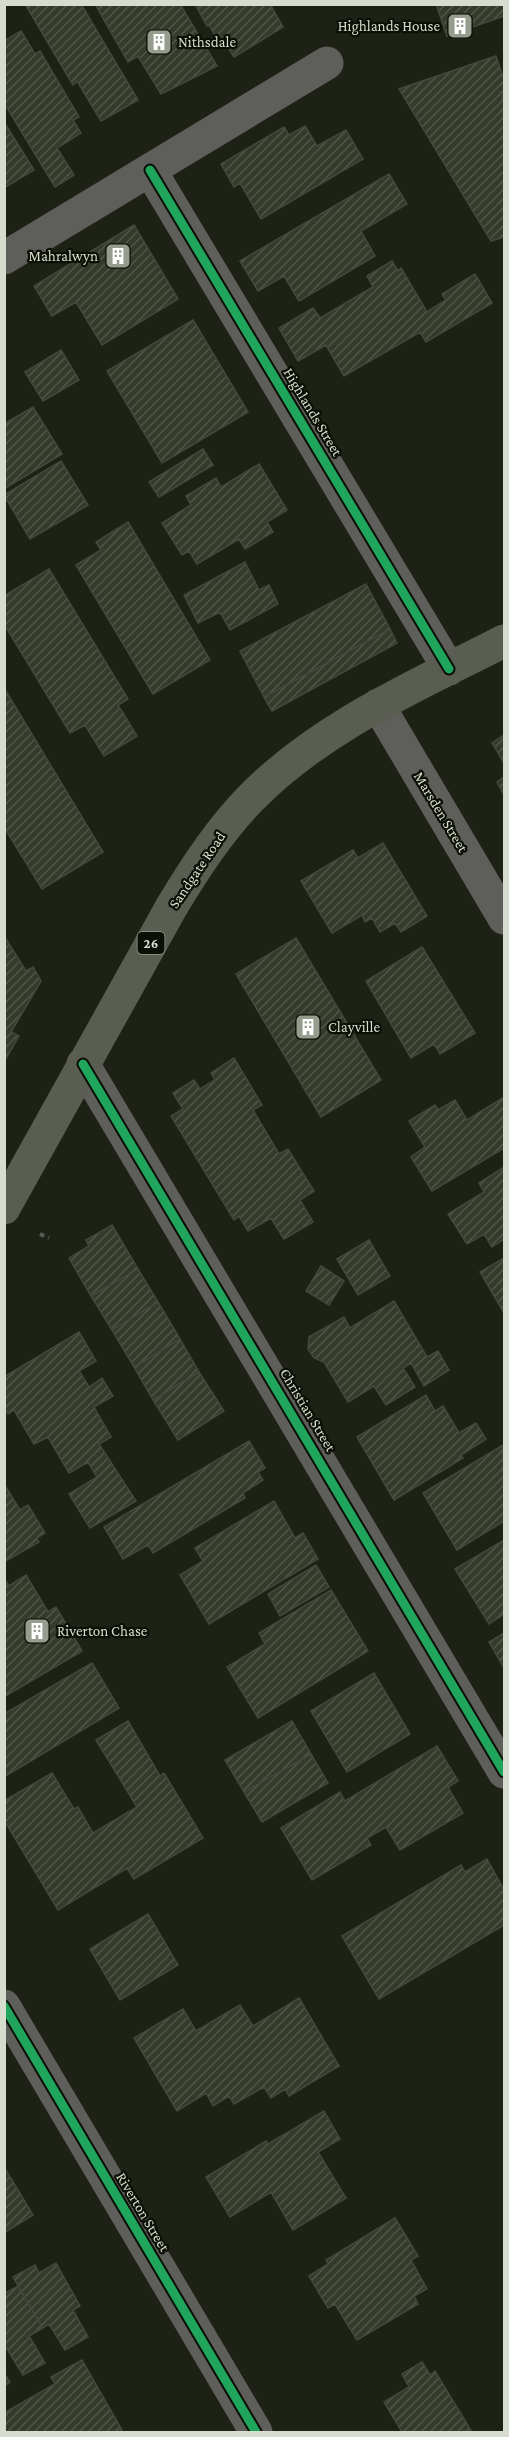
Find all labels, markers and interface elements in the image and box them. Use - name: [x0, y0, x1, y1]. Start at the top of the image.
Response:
- building icon: Highlands House: [445, 11, 475, 41]
- place label: Highlands House: [338, 18, 440, 35]
- building icon: Nithsdale: [144, 27, 174, 57]
- place label: Nithsdale: [178, 34, 236, 50]
- building icon: Mahralwyn: [103, 241, 133, 271]
- place label: Mahralwyn: [28, 248, 98, 265]
- street label: Highlands Street: [280, 365, 346, 460]
- street label: Marsden Street: [411, 769, 472, 856]
- street label: Sandgate Road: [166, 829, 229, 912]
- road number: 26: [138, 932, 164, 954]
- building icon: Clayville: [293, 1012, 323, 1042]
- place label: Clayville: [328, 1019, 380, 1036]
- street label: Christian Street: [277, 1366, 340, 1455]
- building icon: Riverton Chase: [22, 1616, 52, 1646]
- place label: Riverton Chase: [57, 1623, 148, 1639]
- street label: Riverton Street: [113, 2170, 173, 2255]

